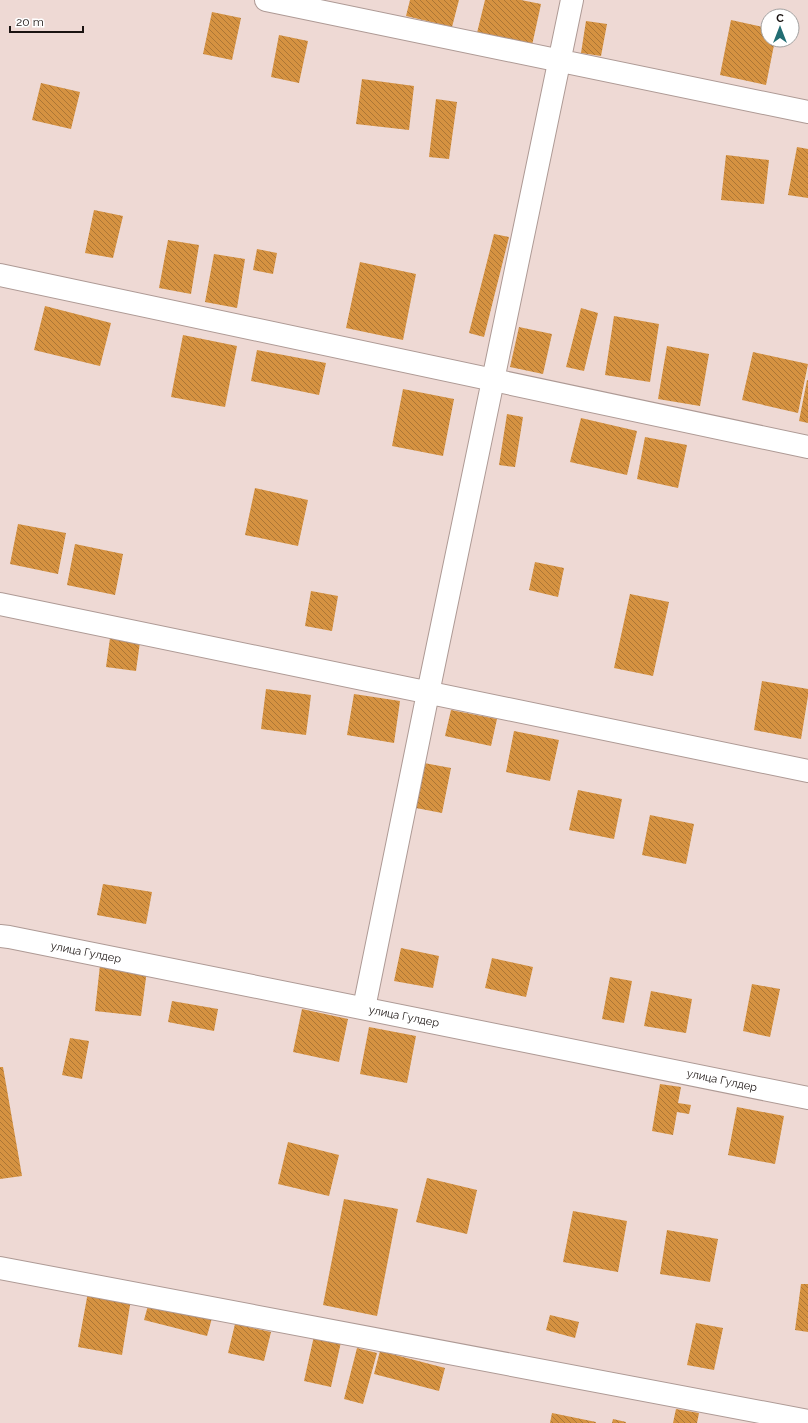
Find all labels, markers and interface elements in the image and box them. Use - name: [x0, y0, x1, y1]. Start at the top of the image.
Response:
- scale bar: [10, 8, 83, 34]
- north arrow: [760, 8, 800, 48]
- text: С: [776, 12, 784, 25]
- text: 20 m: [16, 15, 44, 29]
- street label: улица Гулдер: [50, 939, 122, 966]
- street label: улица Гулдер: [368, 1003, 440, 1030]
- street label: улица Гулдер: [686, 1067, 758, 1094]

